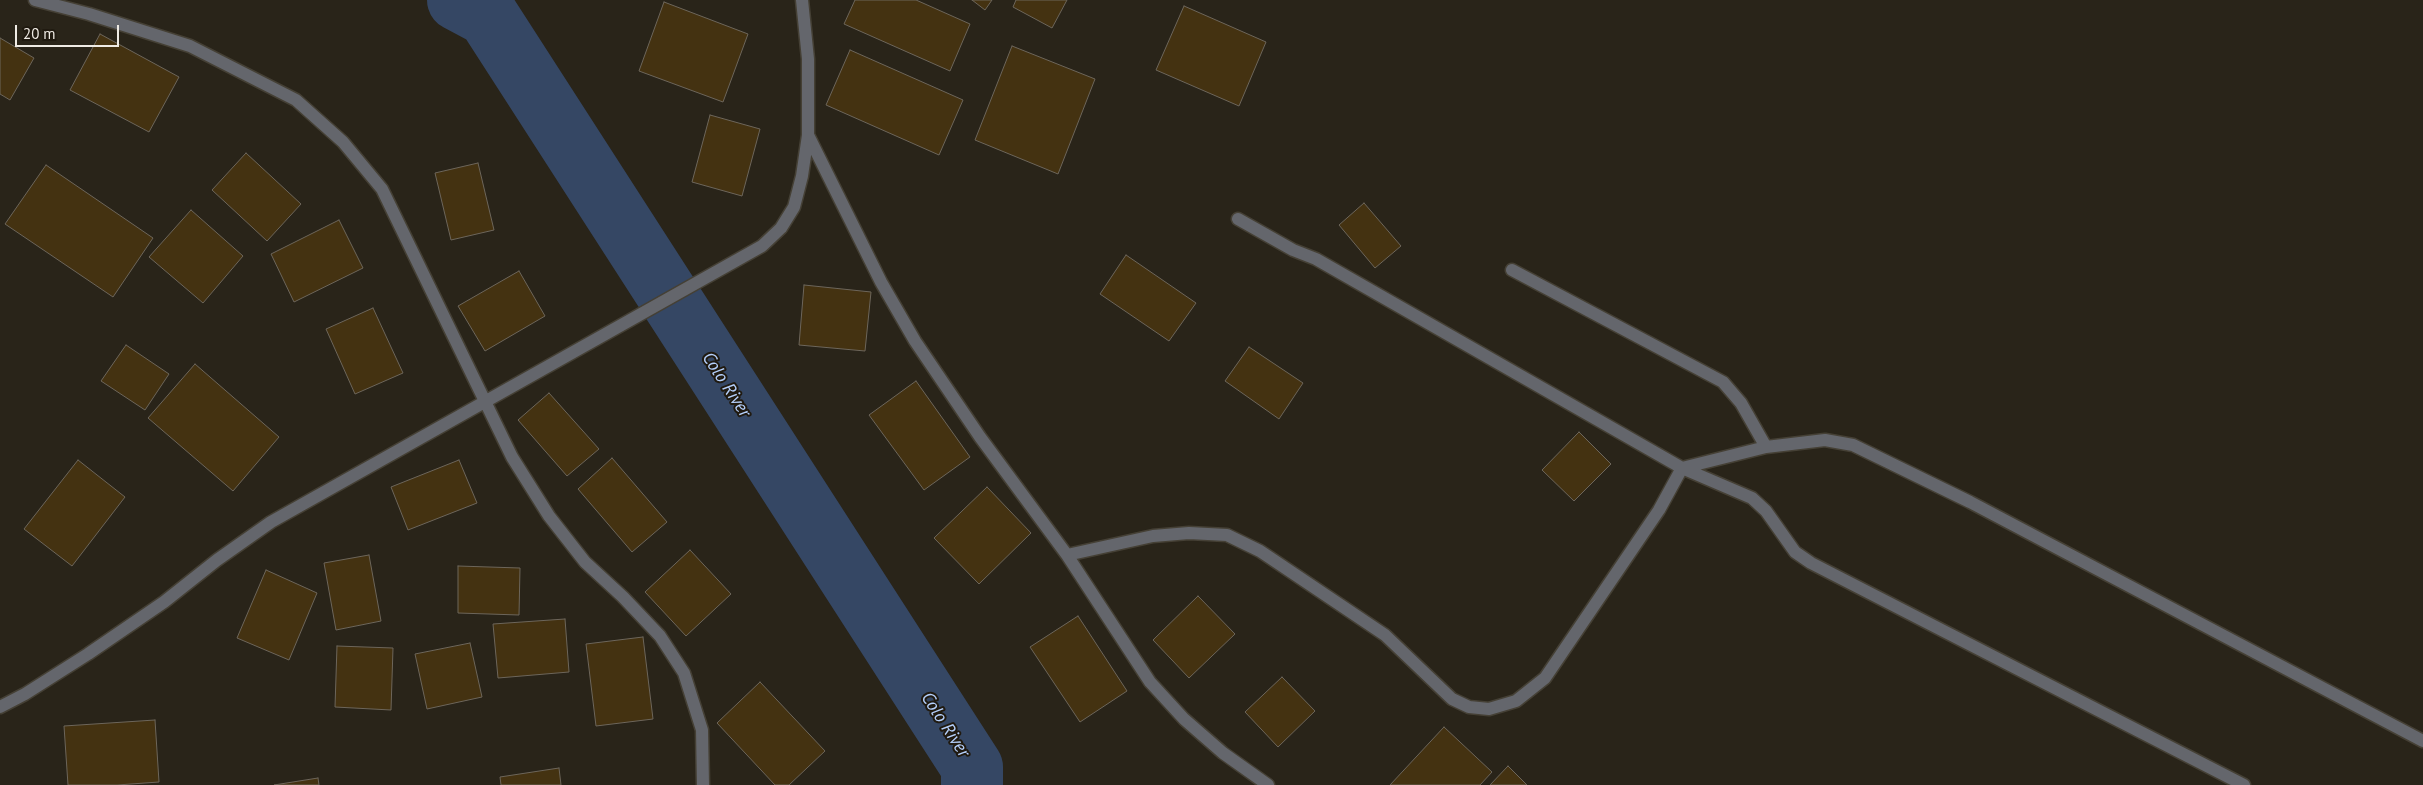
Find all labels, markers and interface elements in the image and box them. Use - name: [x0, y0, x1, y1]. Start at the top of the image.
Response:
- scale bar: [18, 15, 121, 47]
- text: 20 m: [23, 24, 56, 43]
- water label: Colo River: [697, 348, 755, 422]
- water label: Colo River: [916, 688, 974, 762]

